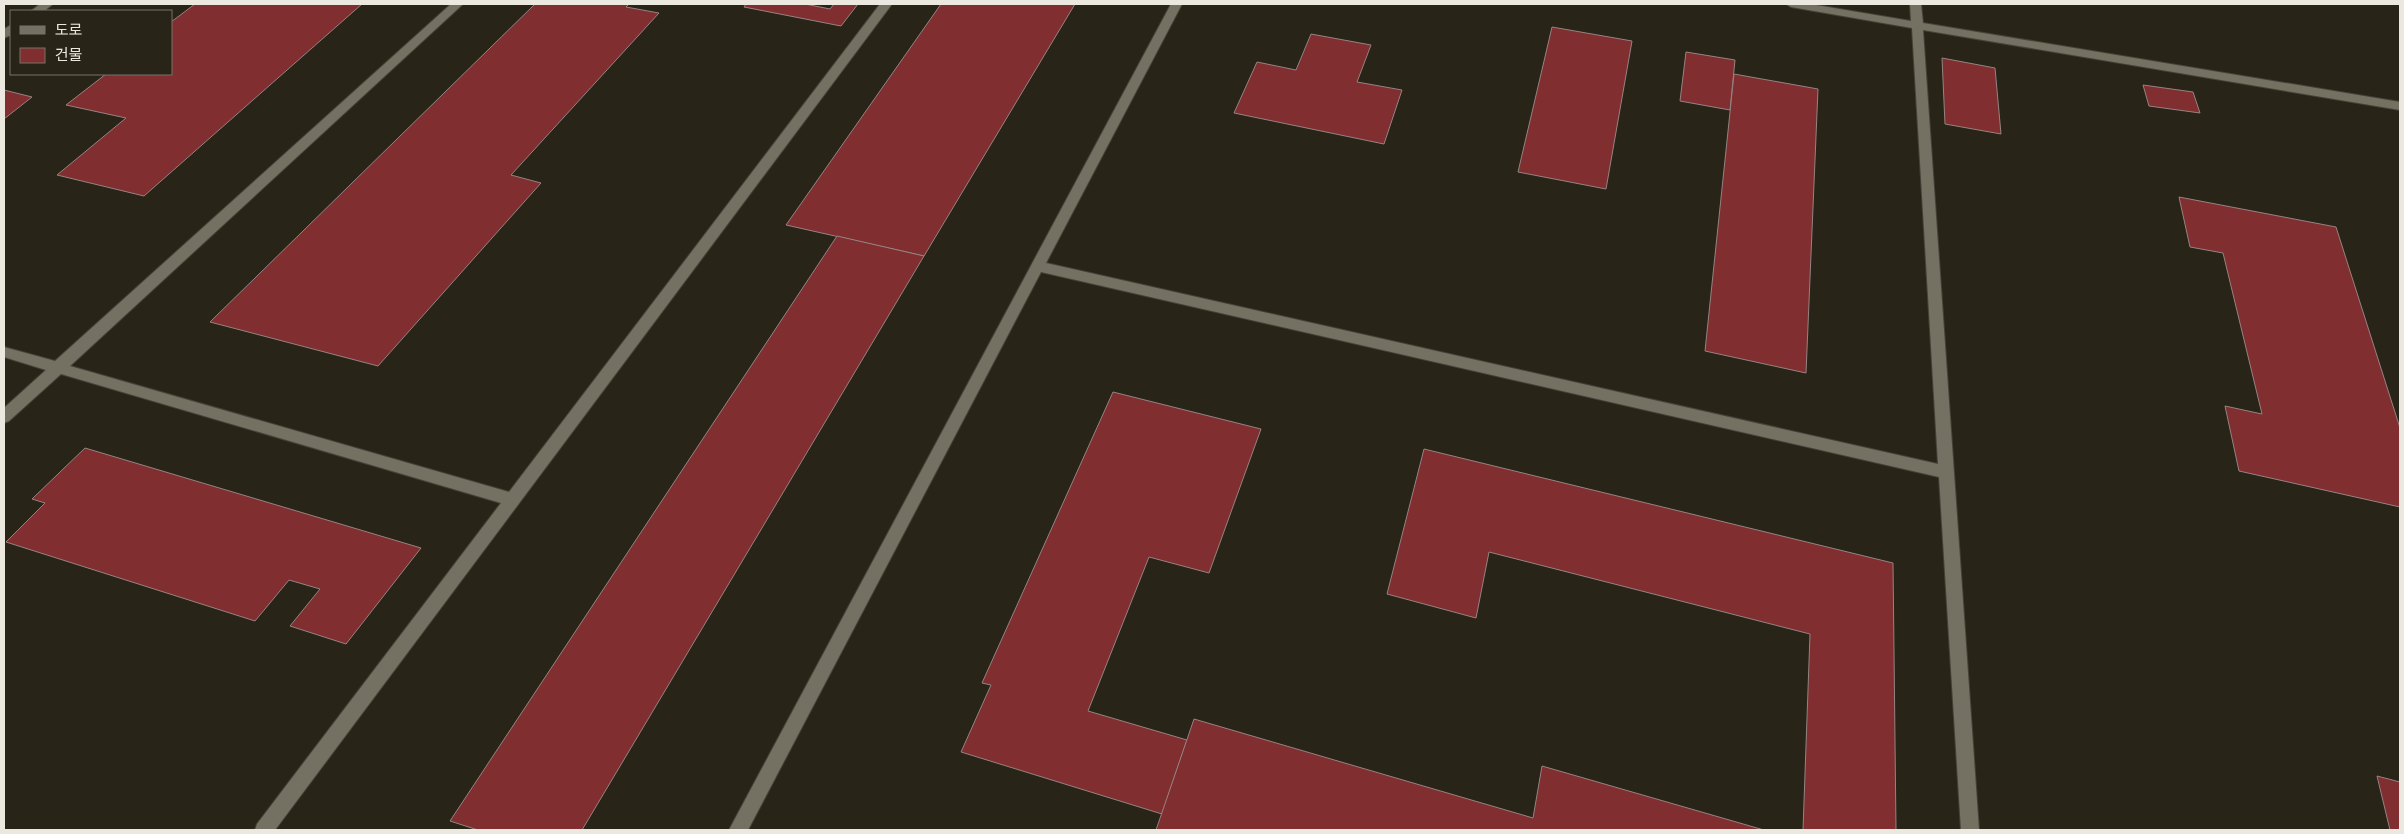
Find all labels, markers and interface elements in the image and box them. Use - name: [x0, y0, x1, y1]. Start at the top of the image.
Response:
- legend: [10, 10, 172, 75]
- text: 도로: [55, 21, 83, 39]
- text: 건물: [55, 46, 83, 64]

